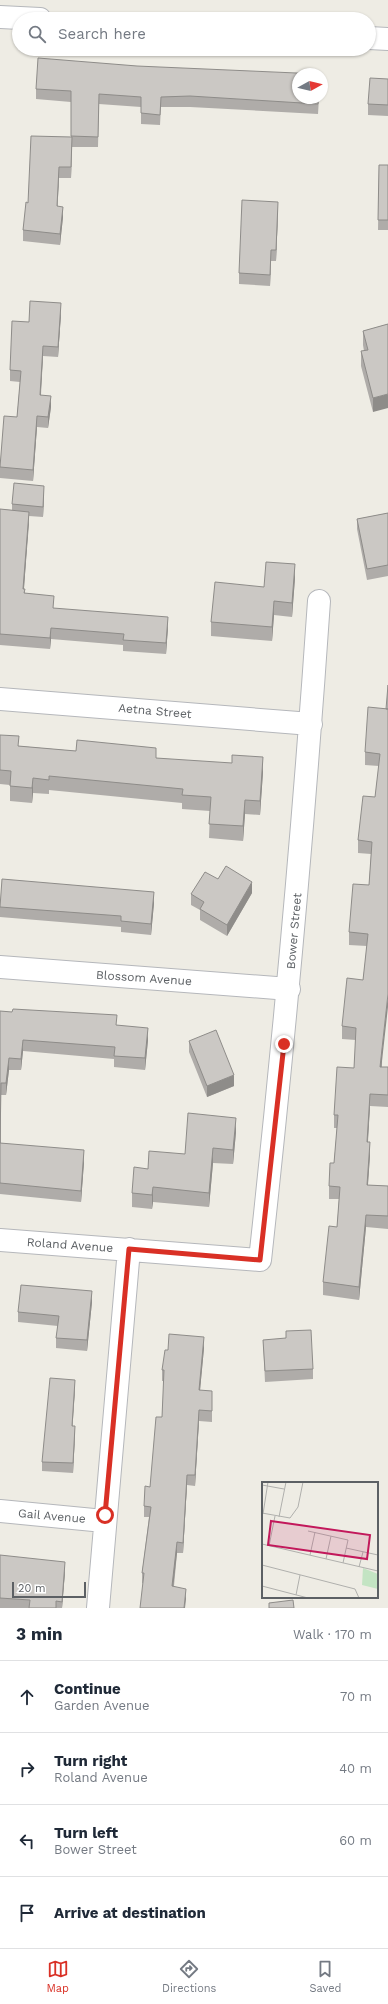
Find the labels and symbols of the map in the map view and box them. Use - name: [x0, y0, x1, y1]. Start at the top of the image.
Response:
- north arrow: [292, 68, 328, 104]
- street label: Aetna Street: [118, 701, 192, 721]
- street label: Bower Street: [284, 892, 304, 970]
- street label: Blossom Avenue: [96, 968, 192, 988]
- route end: [275, 1035, 293, 1053]
- street label: Roland Avenue: [26, 1235, 114, 1255]
- inset map: [262, 1482, 378, 1598]
- street label: Gail Avenue: [18, 1506, 87, 1526]
- route start: [96, 1506, 114, 1524]
- scale bar: [12, 1580, 86, 1599]

